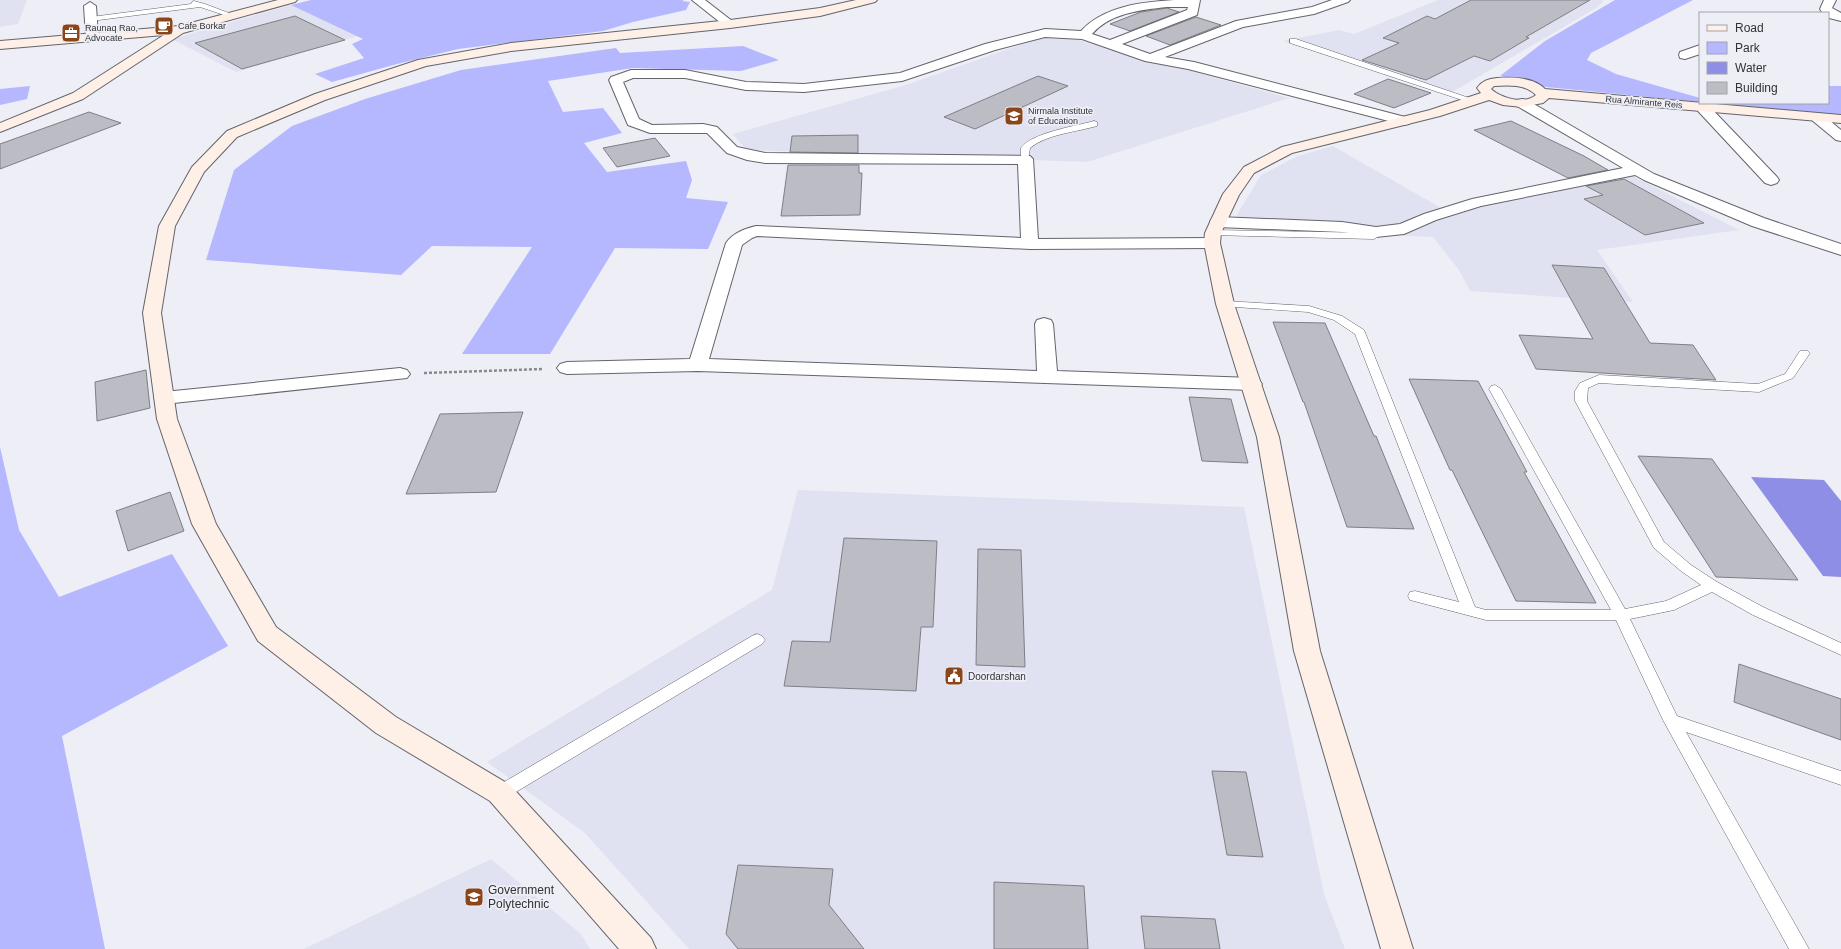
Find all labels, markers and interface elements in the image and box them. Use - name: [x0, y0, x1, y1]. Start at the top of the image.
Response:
- legend: [1699, 12, 1829, 104]
- cafe icon: Cafe Borkar: [153, 15, 175, 37]
- place label: Cafe Borkar: [178, 21, 226, 31]
- text: Road: [1735, 21, 1764, 35]
- office icon: Raunaq Rao, Advocate: [60, 22, 82, 44]
- place label: Raunaq Rao, Advocate: [85, 23, 138, 43]
- text: Park: [1735, 41, 1761, 55]
- text: Water: [1735, 61, 1767, 75]
- text: Building: [1735, 81, 1778, 95]
- street label: Rua Almirante Reis: [1605, 94, 1683, 110]
- school or university icon: Nirmala Institute of Education: [1003, 105, 1025, 127]
- place label: Nirmala Institute of Education: [1028, 106, 1093, 126]
- public building icon: Doordarshan: [943, 665, 965, 687]
- place label: Doordarshan: [968, 671, 1026, 682]
- place label: Government Polytechnic: [488, 883, 555, 911]
- school or university icon: Government Polytechnic: [463, 886, 485, 908]

